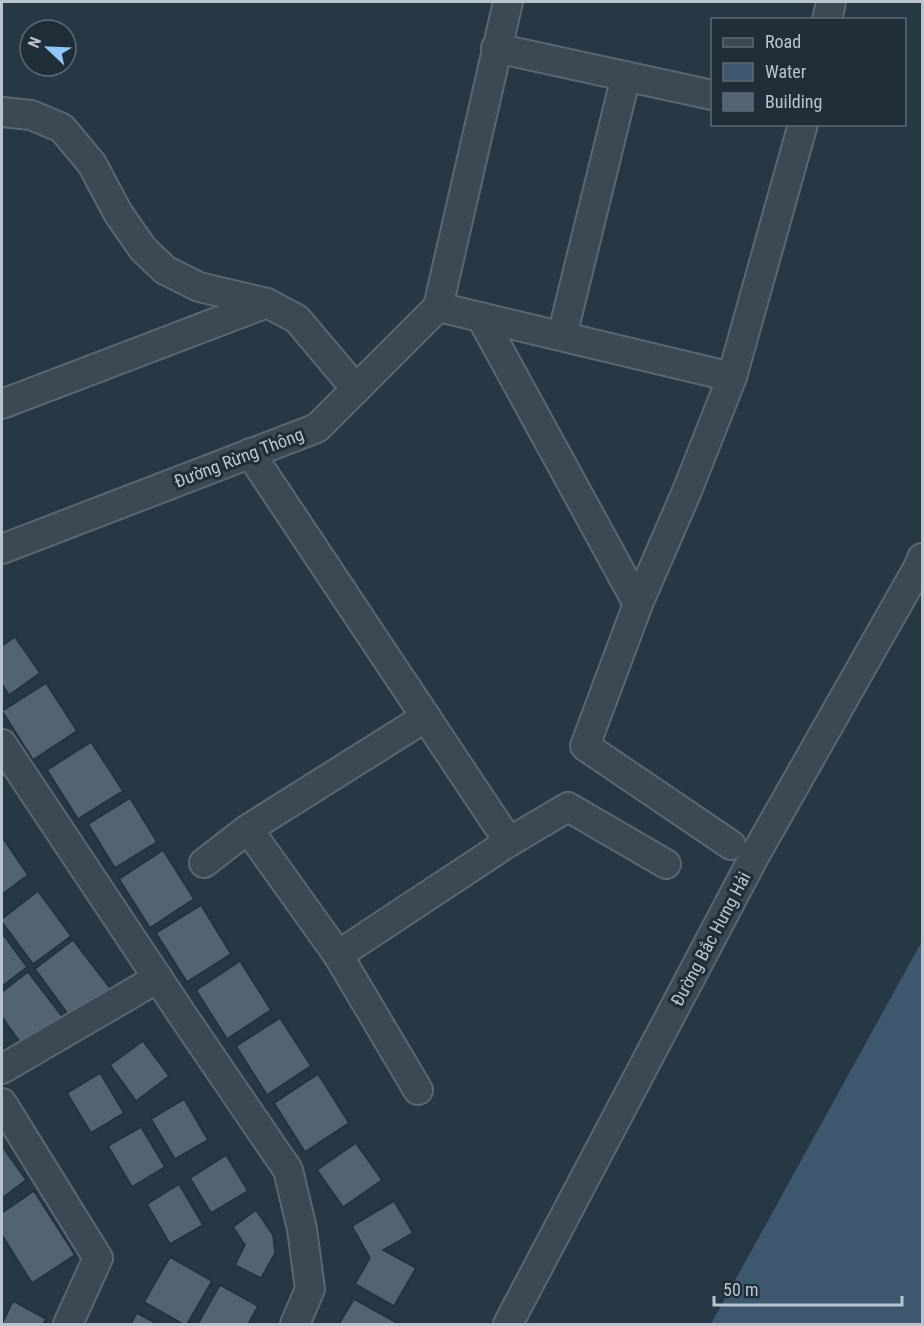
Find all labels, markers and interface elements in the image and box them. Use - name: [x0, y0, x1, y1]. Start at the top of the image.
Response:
- north arrow: [18, 18, 78, 78]
- legend: [711, 18, 906, 126]
- text: Road: [765, 31, 801, 52]
- text: N: [24, 34, 45, 51]
- text: Water: [765, 61, 807, 82]
- text: Building: [765, 91, 822, 112]
- street label: Đường Rừng Thông: [171, 423, 306, 492]
- street label: Đường Bắc Hưng Hải: [666, 868, 755, 1009]
- scale bar: [714, 1269, 902, 1307]
- text: 50 m: [723, 1279, 758, 1300]

